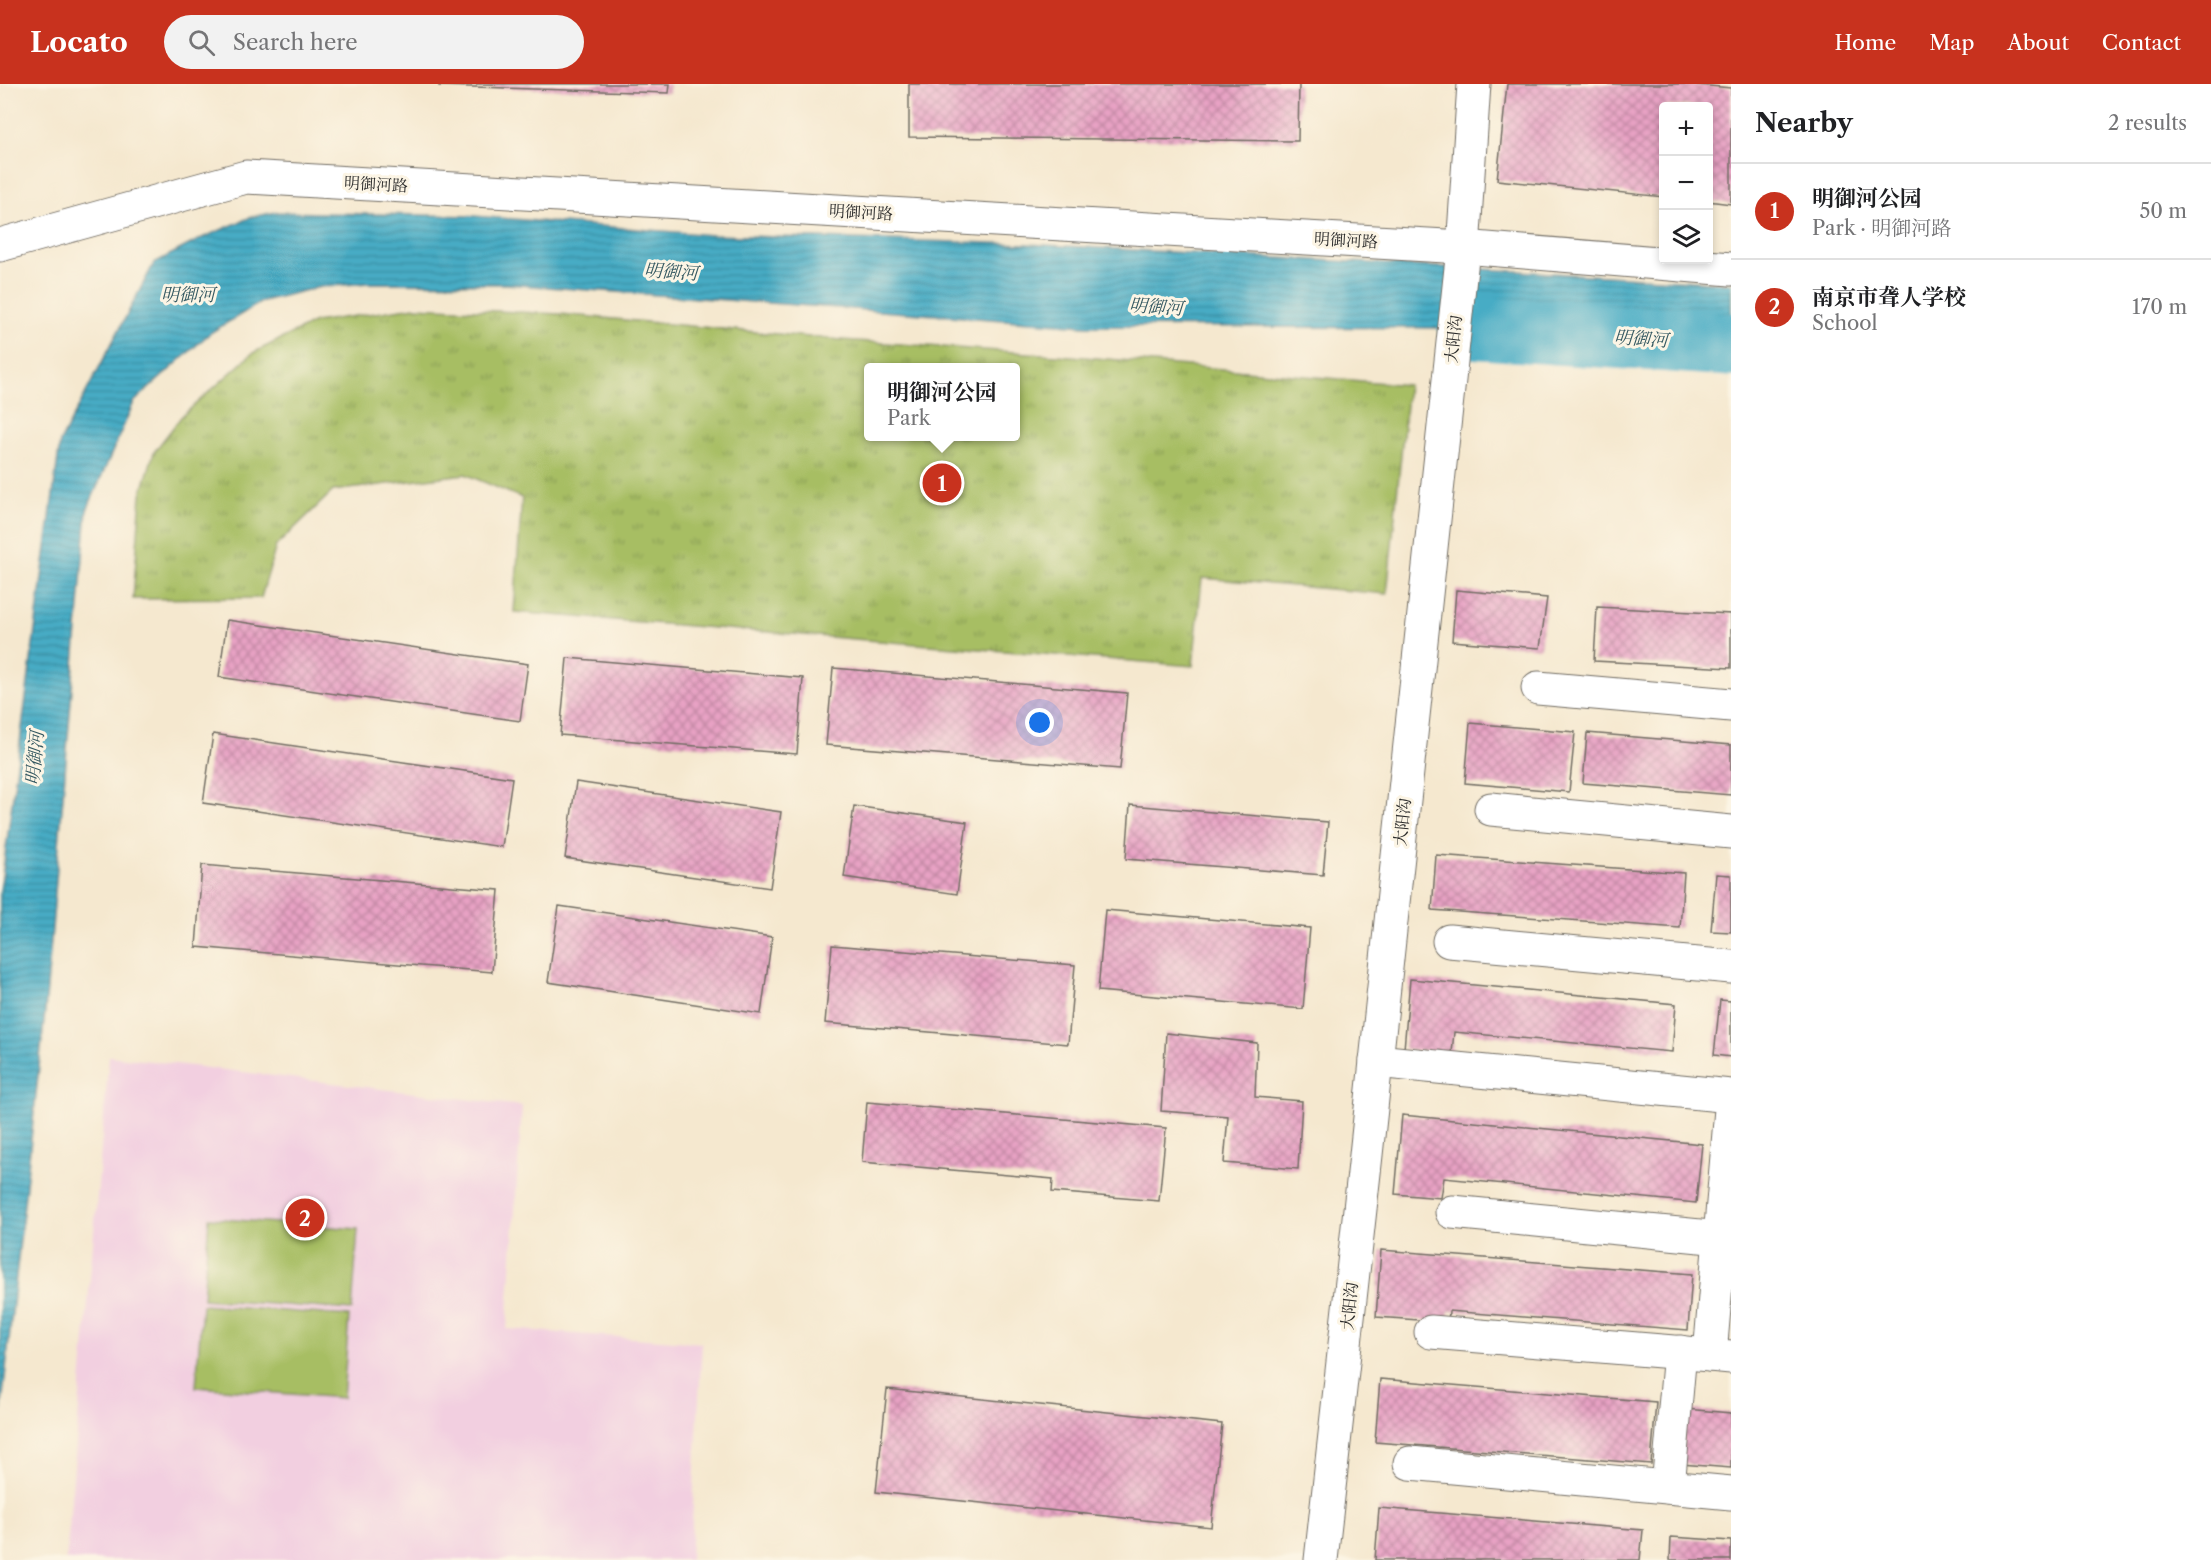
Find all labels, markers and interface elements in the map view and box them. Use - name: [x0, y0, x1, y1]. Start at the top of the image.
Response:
- search box: [164, 15, 584, 69]
- text: Locato: [30, 25, 128, 59]
- icon: search: [185, 26, 218, 59]
- text: Search here: [233, 29, 358, 56]
- text: Home: [1835, 30, 1896, 55]
- text: Map: [1929, 30, 1974, 55]
- text: About: [2007, 30, 2069, 55]
- text: Contact: [2102, 30, 2181, 55]
- map controls: [1659, 102, 1713, 264]
- button: +: [1659, 102, 1713, 156]
- text: Nearby: [1755, 107, 1853, 139]
- text: 2 results: [2108, 111, 2187, 135]
- button: −: [1659, 156, 1713, 210]
- street label: 明御河路: [344, 172, 408, 196]
- text: 明御河公园: [1812, 185, 1922, 212]
- text: 1: [1770, 199, 1779, 223]
- text: 50 m: [2140, 199, 2187, 223]
- street label: 明御河路: [829, 200, 893, 224]
- button: layers: [1659, 210, 1713, 264]
- text: Park · 明御河路: [1812, 216, 1951, 240]
- street label: 明御河路: [1314, 228, 1378, 252]
- water label: 明御河: [643, 259, 702, 285]
- water label: 明御河: [161, 284, 218, 306]
- text: 南京市聋人学校: [1812, 284, 1966, 311]
- water label: 明御河: [1128, 294, 1187, 320]
- text: 2: [1769, 295, 1780, 319]
- text: 170 m: [2132, 295, 2187, 319]
- text: School: [1812, 311, 1877, 335]
- street label: 大阳沟: [1441, 314, 1465, 364]
- water label: 明御河: [1613, 326, 1672, 352]
- popup: [864, 363, 1020, 441]
- text: 明御河公园: [887, 379, 997, 406]
- text: Park: [887, 406, 930, 430]
- pin: 1: [922, 460, 962, 506]
- your location: [1025, 708, 1054, 737]
- water label: 明御河: [22, 727, 49, 786]
- street label: 大阳沟: [1390, 797, 1414, 847]
- pin: 2: [286, 1196, 324, 1240]
- street label: 大阳沟: [1337, 1281, 1361, 1331]

